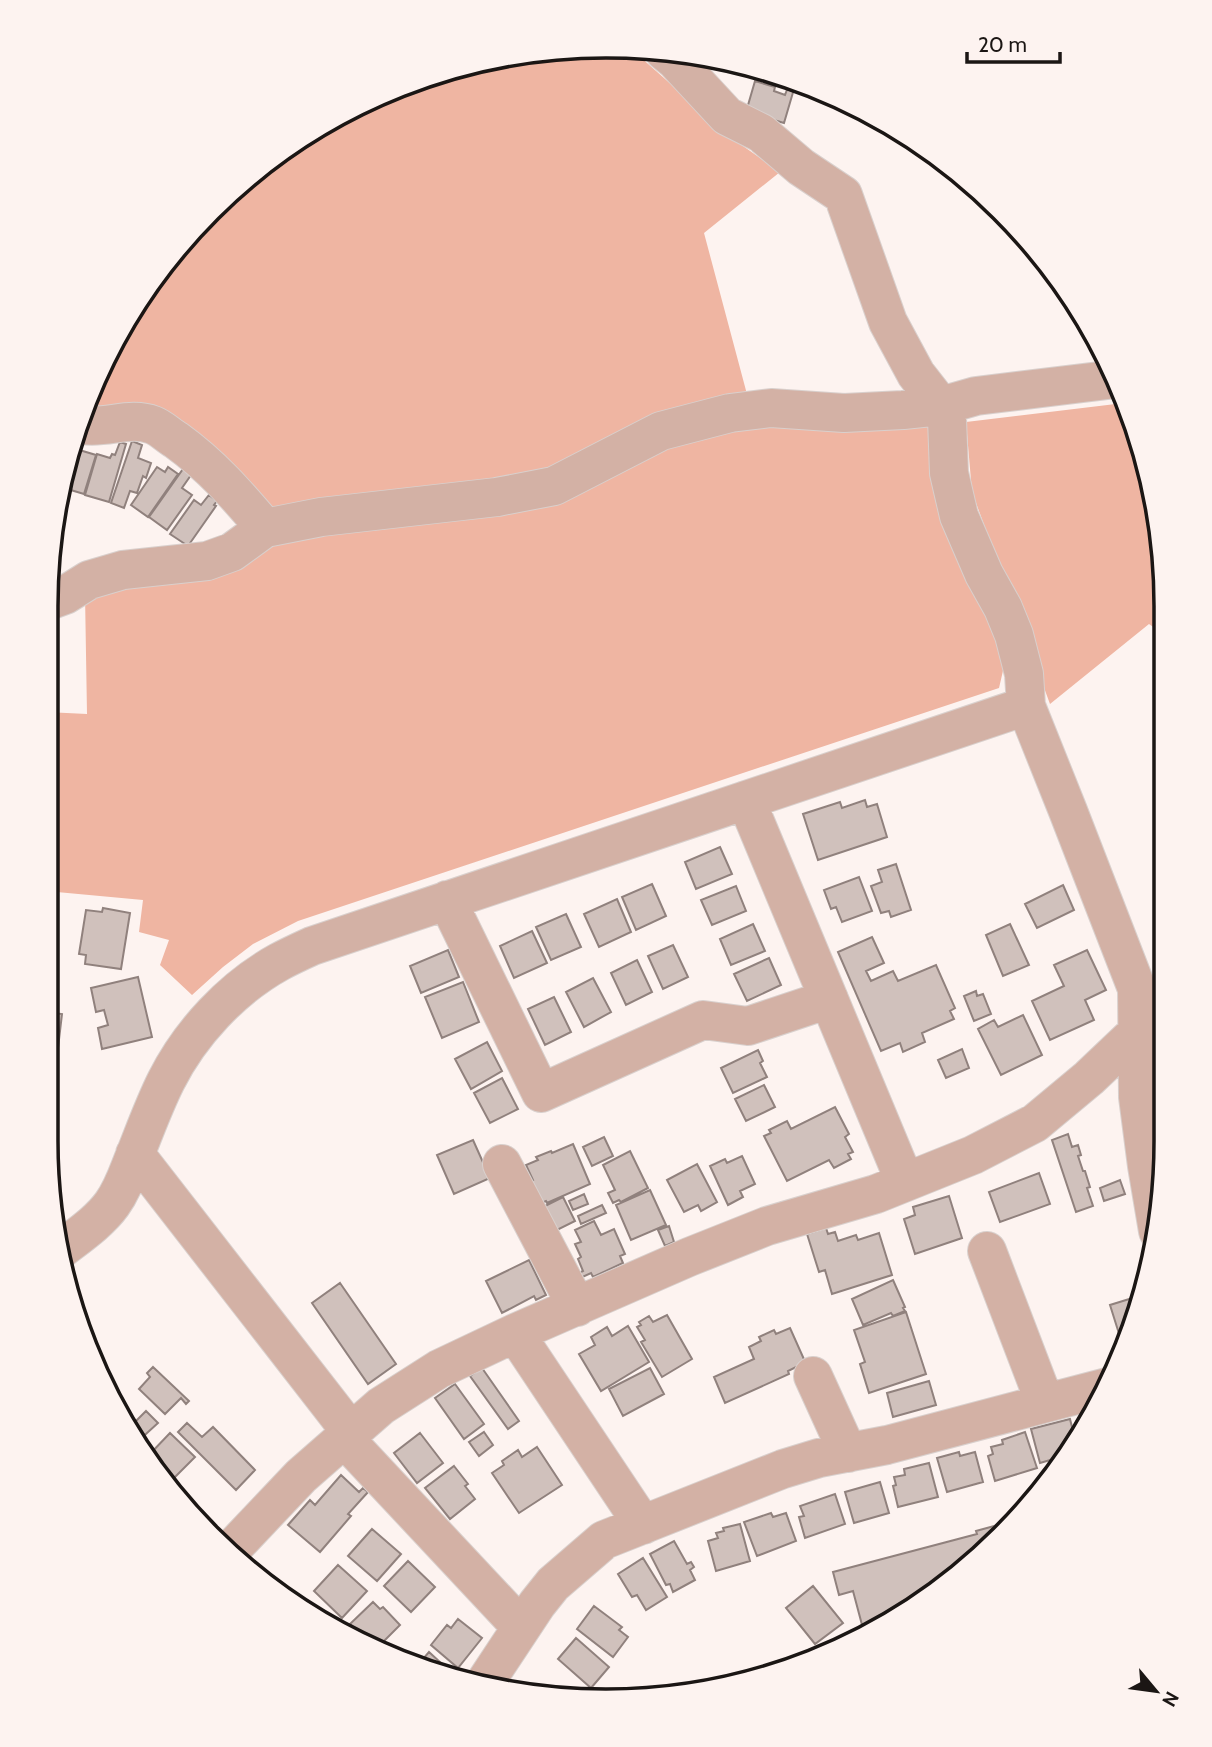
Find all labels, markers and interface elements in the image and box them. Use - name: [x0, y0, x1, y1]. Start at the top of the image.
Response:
- scale bar: [967, 21, 1060, 65]
- text: 20 m: [978, 32, 1027, 57]
- north arrow: [1121, 1656, 1191, 1726]
- text: N: [1157, 1688, 1184, 1710]

